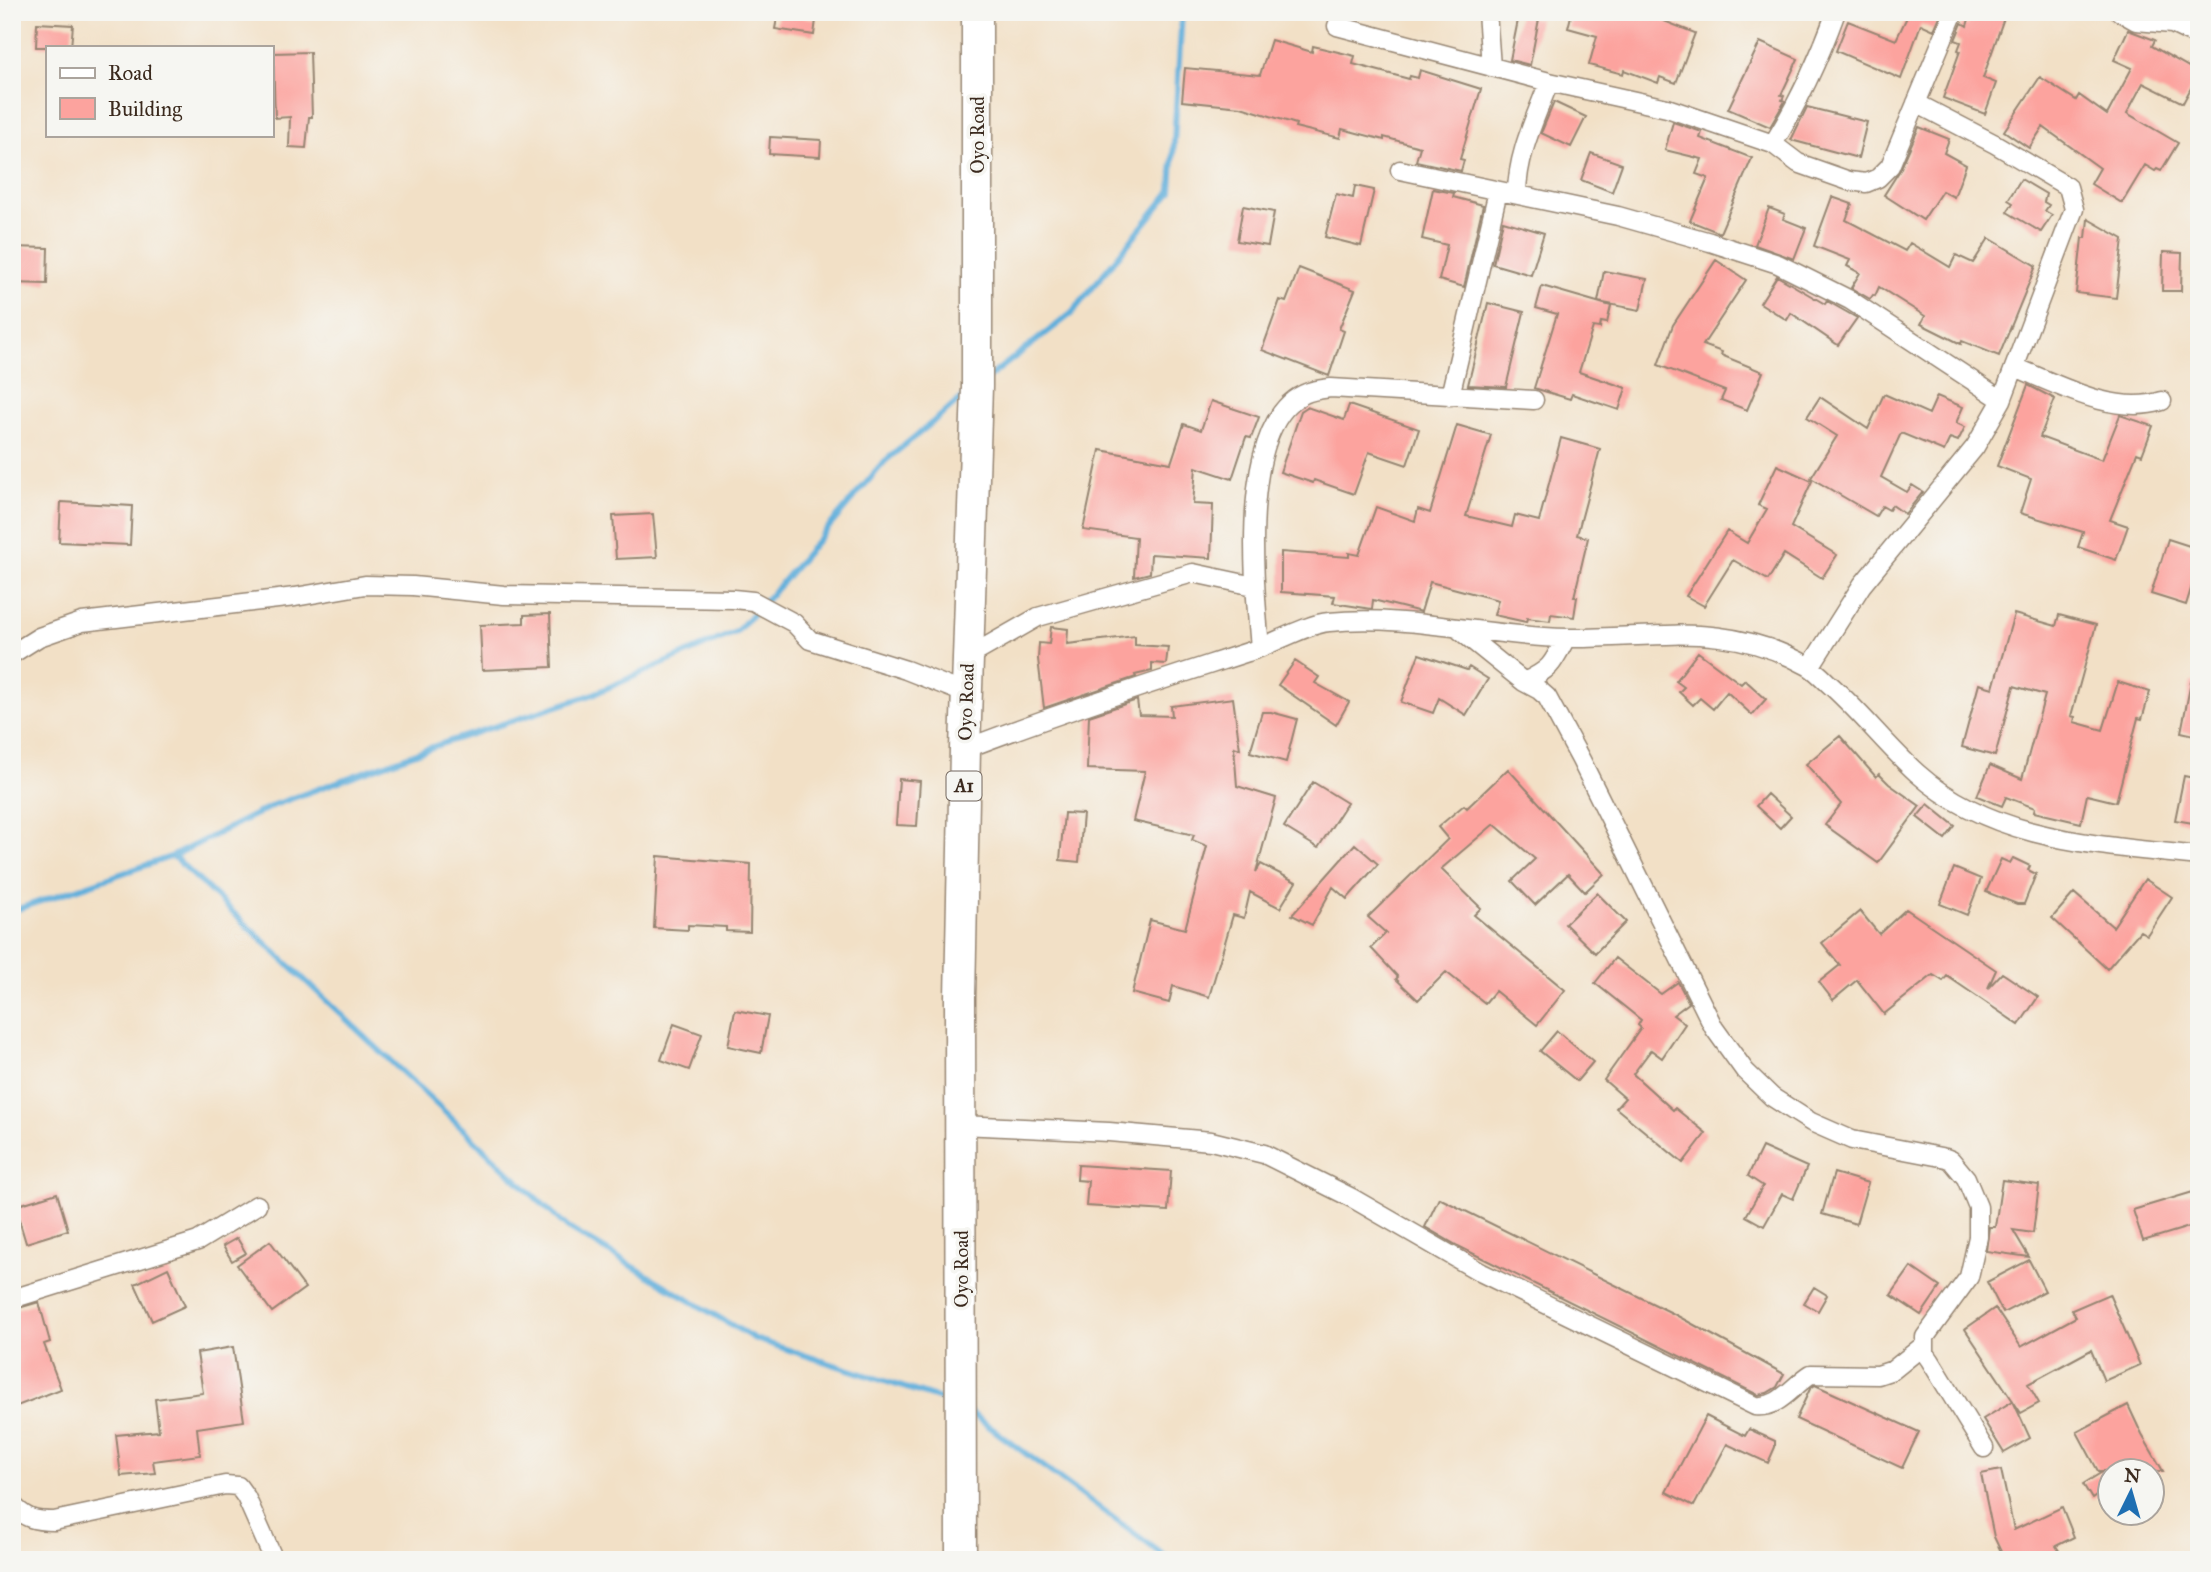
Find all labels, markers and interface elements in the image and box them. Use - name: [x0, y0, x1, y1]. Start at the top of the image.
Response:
- legend: [46, 46, 273, 136]
- text: Road: [108, 60, 153, 86]
- text: Building: [108, 96, 182, 122]
- street label: Oyo Road: [966, 96, 989, 174]
- street label: Oyo Road: [953, 662, 979, 741]
- road number: A1: [946, 772, 982, 800]
- street label: Oyo Road: [950, 1230, 973, 1308]
- north arrow: [2096, 1456, 2166, 1526]
- text: N: [2123, 1463, 2141, 1488]

